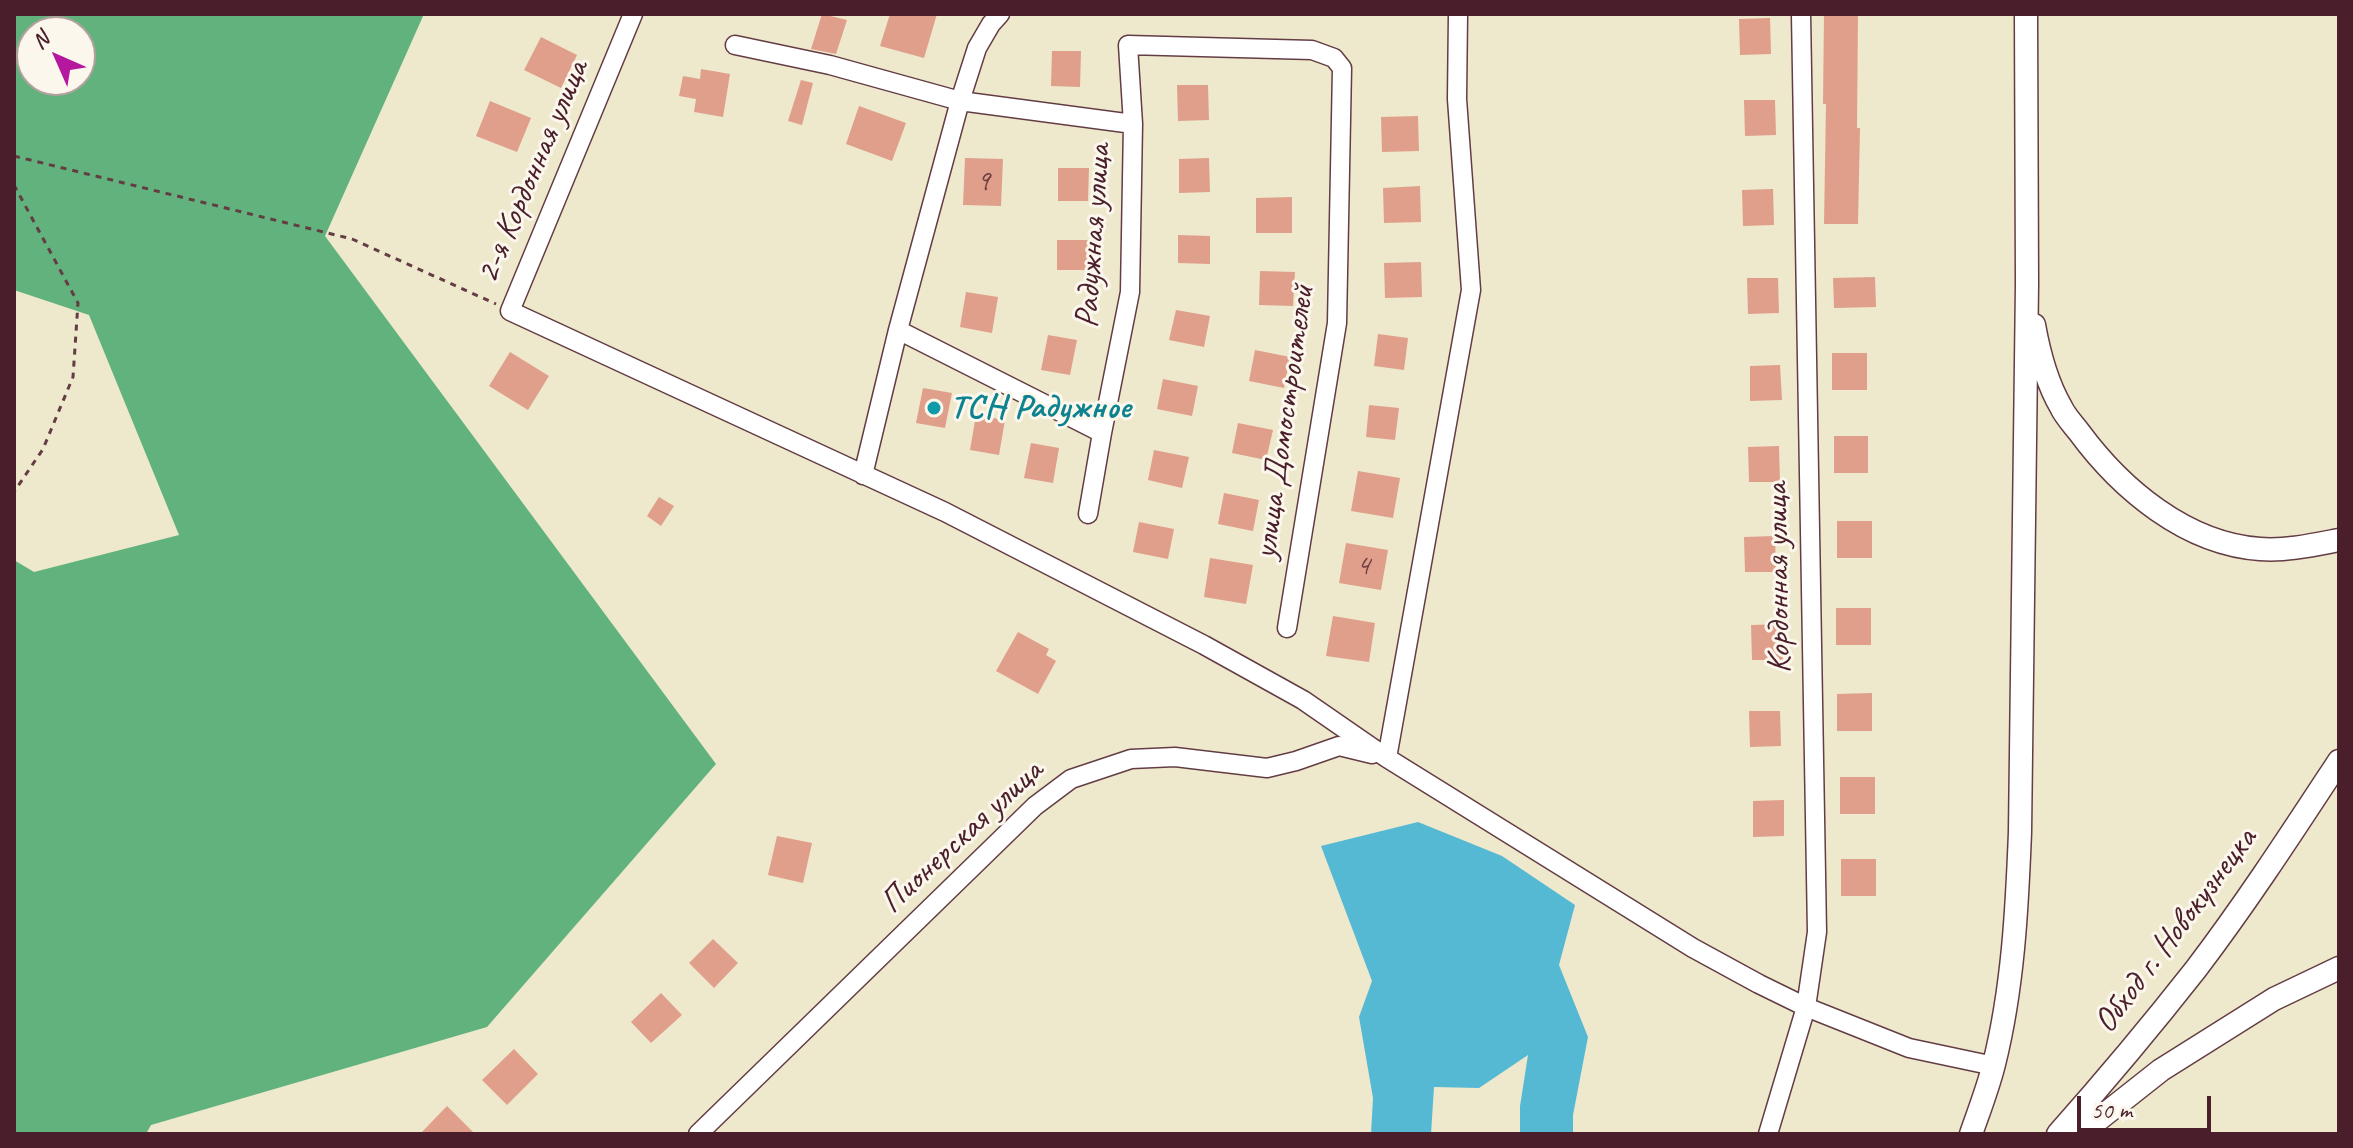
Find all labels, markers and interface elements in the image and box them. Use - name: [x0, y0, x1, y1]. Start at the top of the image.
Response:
- north arrow: [16, 16, 96, 96]
- text: N: [26, 26, 55, 55]
- street label: 2-я Кордонная улица: [468, 55, 598, 289]
- street label: Радужная улица: [1067, 143, 1121, 329]
- house number: 9: [976, 164, 990, 200]
- street label: улица Домостроителей: [1246, 282, 1324, 562]
- place label: ТСН Радужное: [950, 388, 1130, 428]
- marker: ТСН Радужное: [925, 399, 943, 417]
- street label: Кордонная улица: [1757, 482, 1801, 674]
- house number: 4: [1356, 548, 1370, 584]
- street label: Пионерская улица: [872, 751, 1052, 923]
- street label: Обход г. Новокузнецка: [2086, 821, 2266, 1041]
- scale bar: [2081, 1080, 2215, 1130]
- text: 50 m: [2091, 1095, 2132, 1125]

